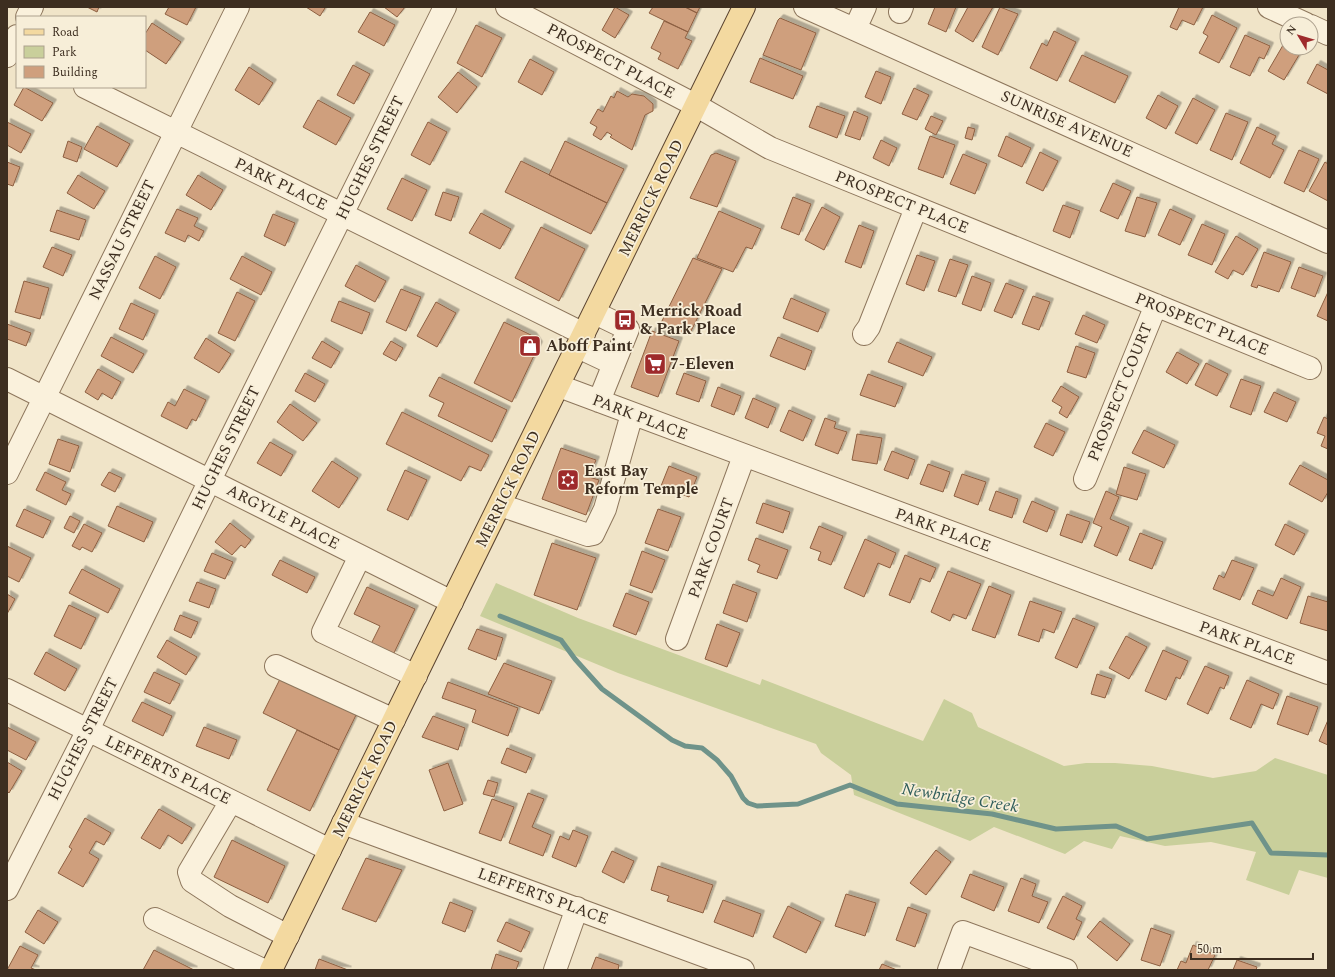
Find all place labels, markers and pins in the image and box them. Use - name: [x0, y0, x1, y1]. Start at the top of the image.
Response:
- place label: Merrick Road & Park Place: [640, 299, 742, 341]
- bus stop icon: Merrick Road & Park Place: [612, 307, 638, 333]
- shop icon: Aboff Paint: [517, 333, 543, 359]
- place label: Aboff Paint: [546, 334, 632, 358]
- supermarket icon: 7-Eleven: [642, 351, 668, 377]
- place label: 7-Eleven: [670, 352, 735, 376]
- place label: East Bay Reform Temple: [584, 459, 699, 501]
- synagogue icon: East Bay Reform Temple: [555, 467, 581, 493]

